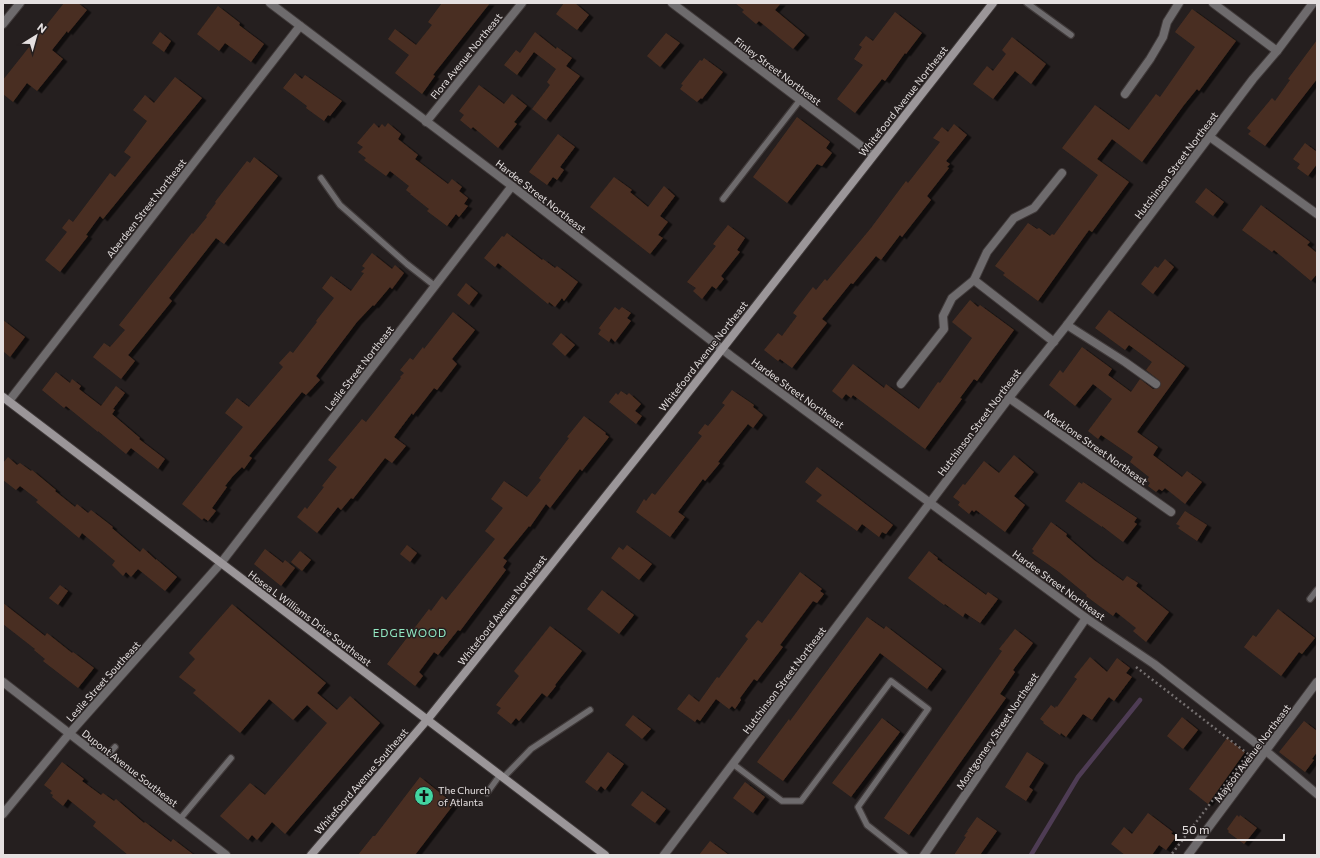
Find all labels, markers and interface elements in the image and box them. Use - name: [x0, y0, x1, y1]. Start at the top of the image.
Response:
- street label: Flora Avenue Northeast: [428, 11, 504, 101]
- north arrow: [16, 16, 56, 56]
- text: N: [35, 20, 50, 35]
- street label: Finley Street Northeast: [732, 34, 824, 108]
- street label: Whitefoord Avenue Northeast: [856, 43, 950, 159]
- street label: Hutchinson Street Northeast: [1132, 109, 1220, 221]
- street label: Aberdeen Street Northeast: [104, 156, 188, 260]
- street label: Hardee Street Northeast: [493, 157, 589, 235]
- street label: Whitefoord Avenue Northeast: [656, 298, 750, 414]
- street label: Leslie Street Northeast: [322, 323, 396, 413]
- street label: Hardee Street Northeast: [749, 355, 847, 431]
- street label: Hutchinson Street Northeast: [935, 366, 1023, 478]
- street label: Macklone Street Northeast: [1042, 407, 1150, 487]
- street label: Hardee Street Northeast: [1010, 547, 1108, 623]
- street label: Whitefoord Avenue Northeast: [455, 552, 549, 668]
- street label: Hosea L Williams Drive Southeast: [246, 568, 374, 668]
- street label: Hutchinson Street Northeast: [740, 624, 828, 736]
- district label: EDGEWOOD: [373, 626, 447, 639]
- street label: Leslie Street Southeast: [64, 638, 142, 724]
- street label: Montgomery Street Northeast: [953, 670, 1041, 792]
- street label: Mayson Avenue Northeast: [1211, 702, 1293, 804]
- street label: Whitefoord Avenue Southeast: [312, 726, 410, 836]
- street label: Dupont Avenue Southeast: [80, 727, 180, 809]
- place label: The Church of Atlanta: [438, 784, 490, 808]
- church icon: The Church of Atlanta: [413, 785, 435, 807]
- scale bar: [1176, 816, 1284, 842]
- text: 50 m: [1182, 822, 1210, 836]

